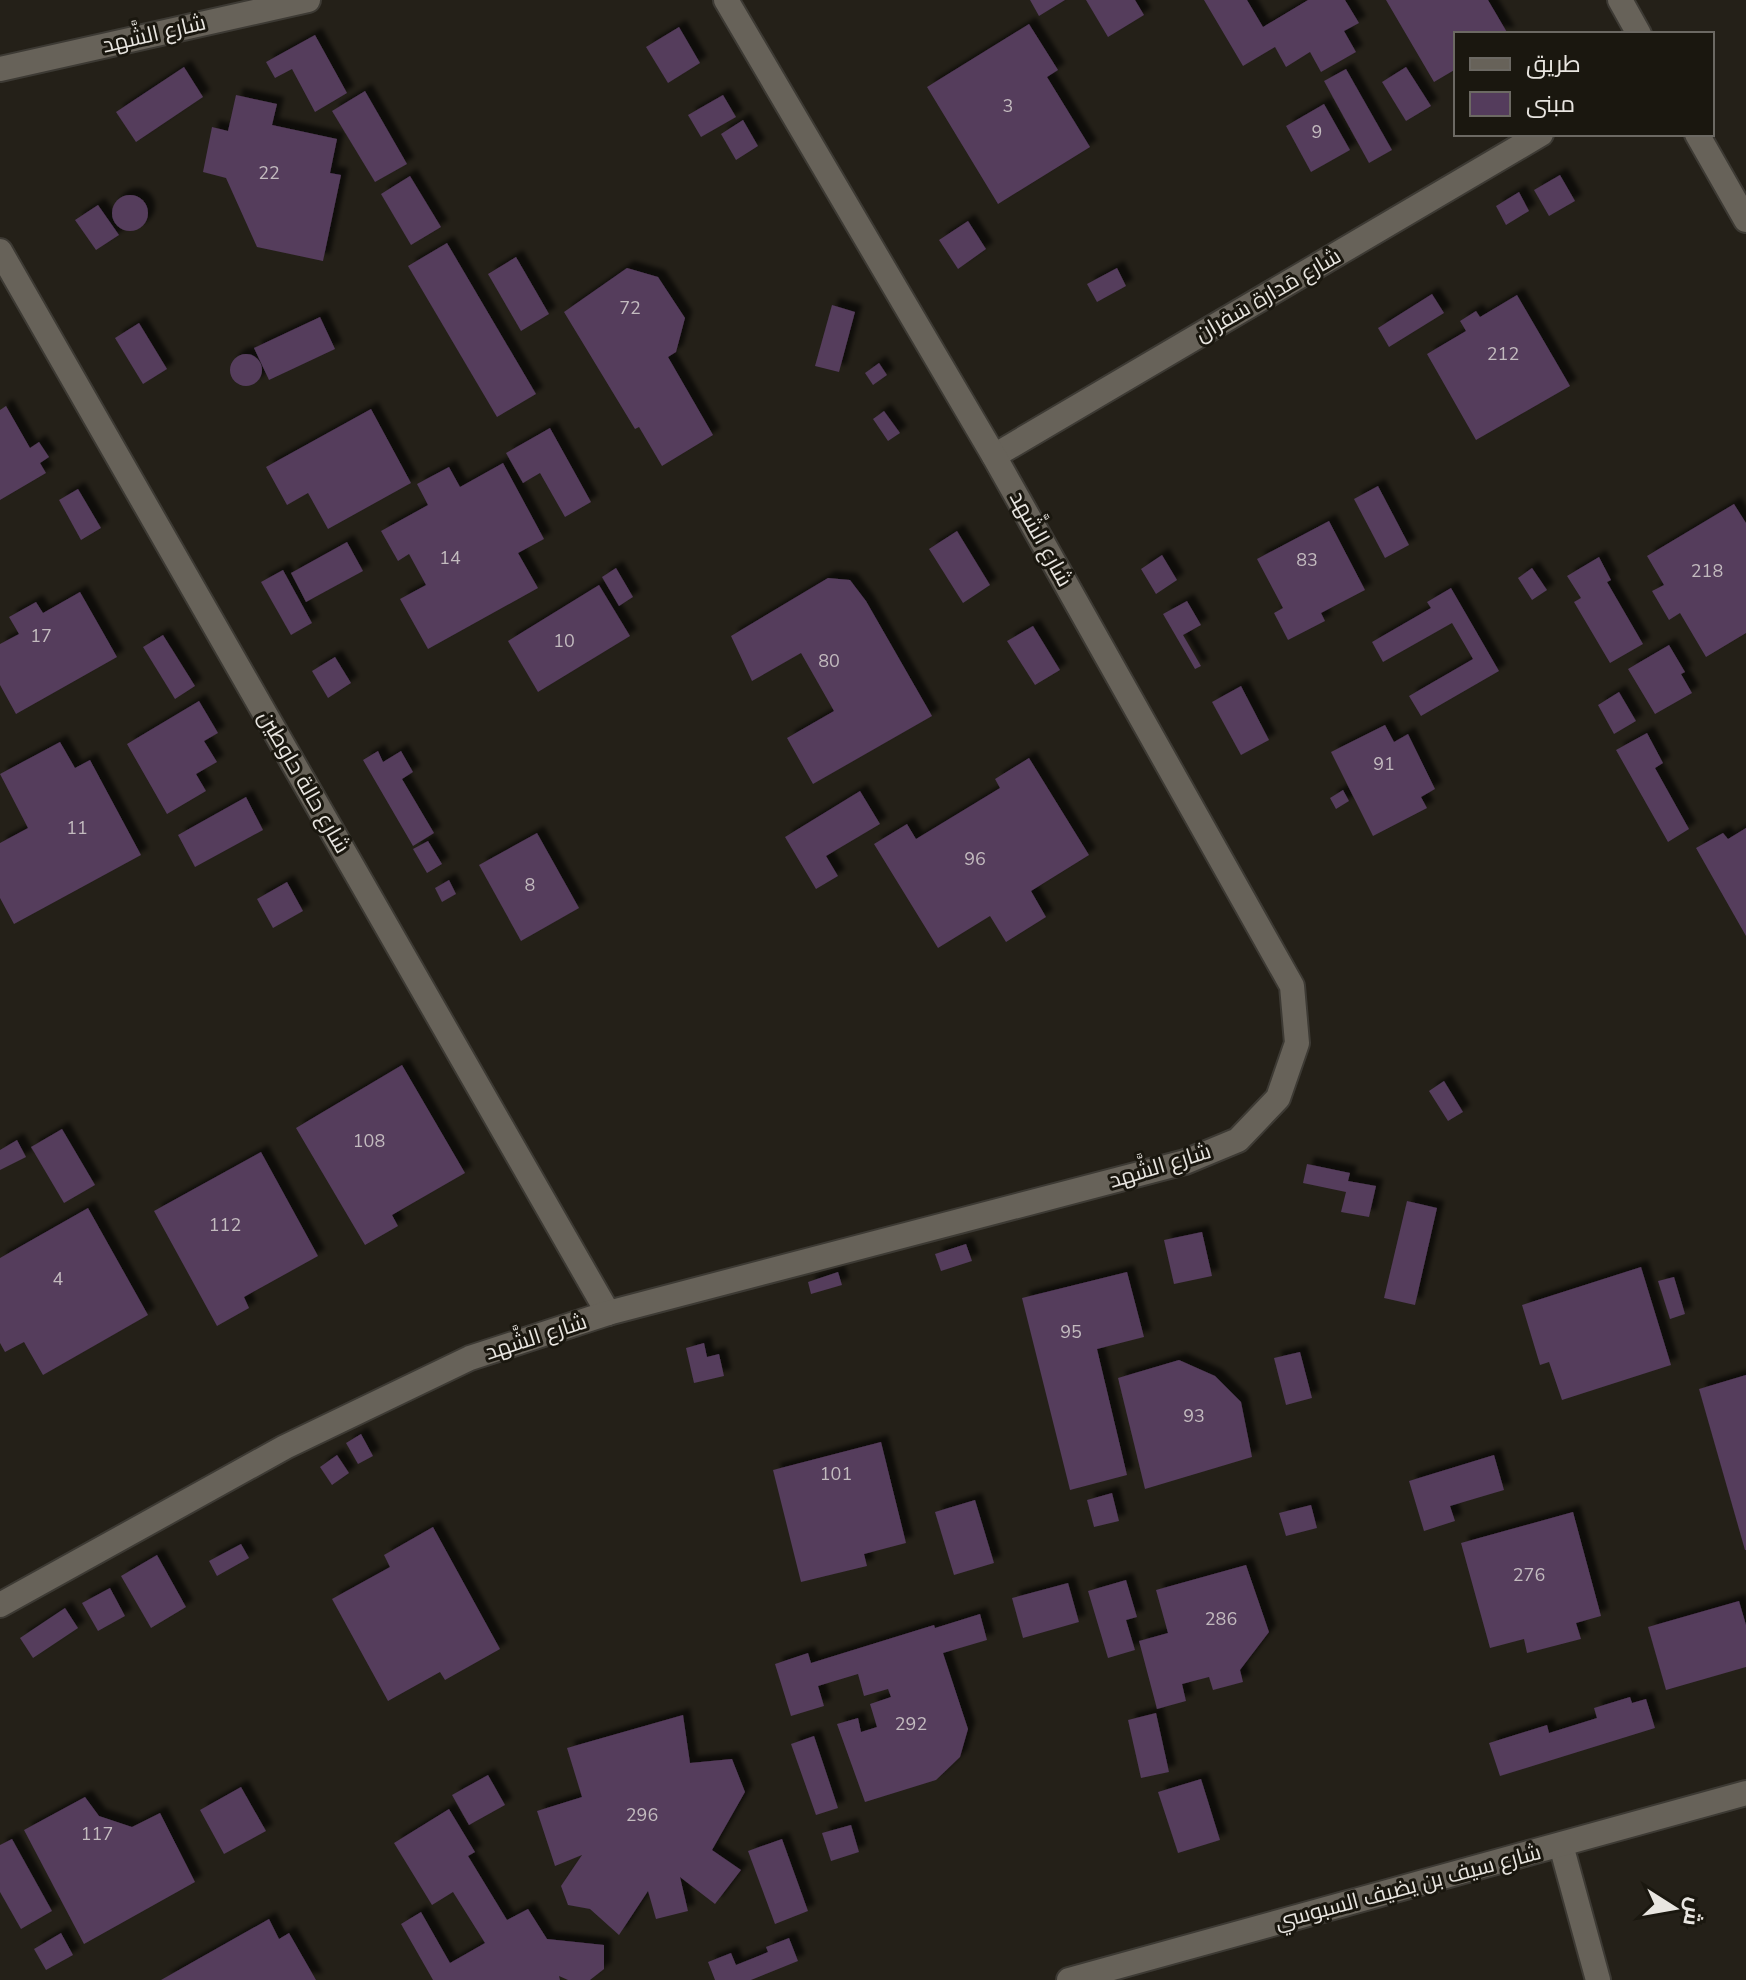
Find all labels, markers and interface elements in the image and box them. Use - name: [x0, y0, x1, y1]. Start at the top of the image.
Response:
- street label: شارع الشَّهد: [99, 5, 209, 60]
- legend: [1454, 32, 1714, 136]
- text: طريق: [1526, 48, 1581, 80]
- text: مبنى: [1526, 88, 1575, 120]
- house number: 3: [1003, 94, 1013, 118]
- house number: 9: [1312, 120, 1322, 144]
- house number: 22: [258, 161, 280, 185]
- street label: شارع مَدارة سَفران: [1190, 241, 1346, 349]
- house number: 72: [619, 296, 641, 320]
- house number: 212: [1487, 342, 1519, 366]
- street label: شارع الشَّهد: [1002, 484, 1082, 592]
- house number: 14: [439, 546, 461, 570]
- house number: 83: [1296, 548, 1318, 572]
- house number: 218: [1691, 559, 1723, 583]
- house number: 17: [30, 624, 52, 648]
- house number: 10: [553, 629, 575, 653]
- house number: 80: [818, 649, 840, 673]
- street label: شارع حالة حاوطين: [251, 705, 357, 859]
- house number: 91: [1373, 752, 1395, 776]
- house number: 11: [66, 816, 88, 840]
- house number: 96: [964, 847, 986, 871]
- house number: 8: [525, 873, 535, 897]
- house number: 108: [353, 1129, 385, 1153]
- street label: شارع الشَّهد: [1104, 1134, 1215, 1196]
- house number: 112: [209, 1213, 241, 1237]
- house number: 4: [53, 1267, 64, 1291]
- street label: شارع الشَّهد: [480, 1304, 591, 1368]
- house number: 95: [1060, 1320, 1082, 1344]
- house number: 93: [1183, 1404, 1205, 1428]
- house number: 101: [820, 1462, 852, 1486]
- house number: 276: [1513, 1563, 1545, 1587]
- house number: 286: [1205, 1607, 1237, 1631]
- house number: 292: [895, 1712, 927, 1736]
- house number: 296: [626, 1803, 658, 1827]
- house number: 117: [81, 1822, 113, 1846]
- street label: شارع سيف بن يضيف السبوسي: [1272, 1837, 1545, 1938]
- north arrow: [1634, 1868, 1714, 1948]
- text: ش: [1675, 1895, 1710, 1928]

